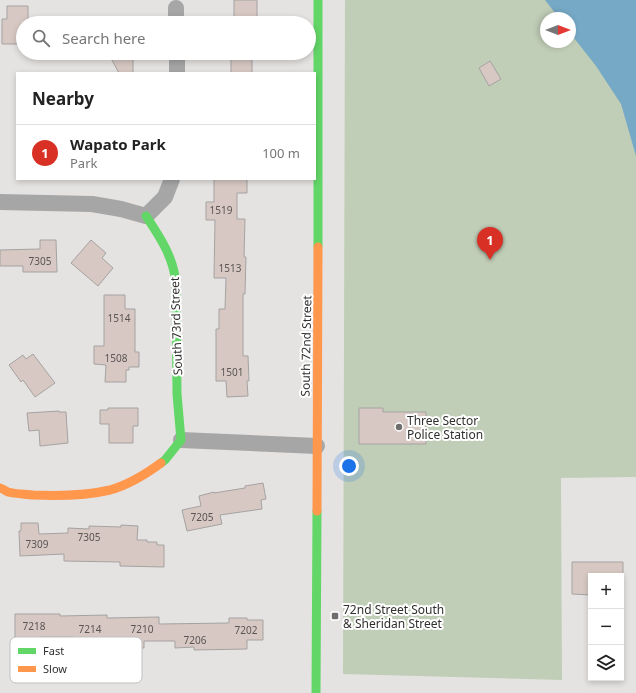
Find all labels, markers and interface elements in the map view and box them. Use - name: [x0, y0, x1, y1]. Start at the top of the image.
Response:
- north arrow: [540, 12, 576, 48]
- search box: [16, 16, 316, 60]
- icon: search: [30, 27, 52, 49]
- text: Search here: [62, 28, 145, 48]
- text: Nearby: [32, 87, 94, 110]
- text: Wapato Park: [70, 134, 166, 154]
- text: 1: [41, 144, 49, 162]
- text: 100 m: [262, 144, 300, 162]
- text: Park: [70, 154, 97, 172]
- house number: 1519: [210, 203, 233, 217]
- pin: 1: [477, 227, 503, 260]
- house number: 7305: [29, 254, 52, 268]
- house number: 1513: [219, 261, 242, 275]
- street label: South 73rd Street: [166, 276, 186, 376]
- street label: South 72nd Street: [297, 295, 315, 397]
- house number: 1514: [108, 311, 131, 325]
- house number: 1508: [105, 351, 128, 365]
- house number: 1501: [221, 365, 243, 379]
- place label: Three Sector Police Station: [407, 412, 483, 443]
- marker: Three Sector Police Station: [394, 422, 404, 432]
- your location: [339, 456, 359, 476]
- house number: 7205: [191, 510, 214, 524]
- house number: 7305: [78, 530, 101, 544]
- house number: 7309: [26, 537, 49, 551]
- map controls: [588, 573, 624, 681]
- button: +: [588, 573, 624, 609]
- place label: 72nd Street South & Sheridan Street: [343, 601, 444, 632]
- button: −: [588, 609, 624, 645]
- marker: 72nd Street South & Sheridan Street: [330, 611, 340, 621]
- house number: 7218: [23, 619, 46, 633]
- house number: 7214: [79, 622, 102, 636]
- house number: 7210: [131, 622, 154, 636]
- house number: 7202: [235, 623, 258, 637]
- house number: 7206: [184, 633, 207, 647]
- legend: [10, 637, 142, 683]
- text: Fast: [43, 643, 64, 658]
- button: layers: [588, 645, 624, 681]
- text: Slow: [43, 661, 67, 676]

